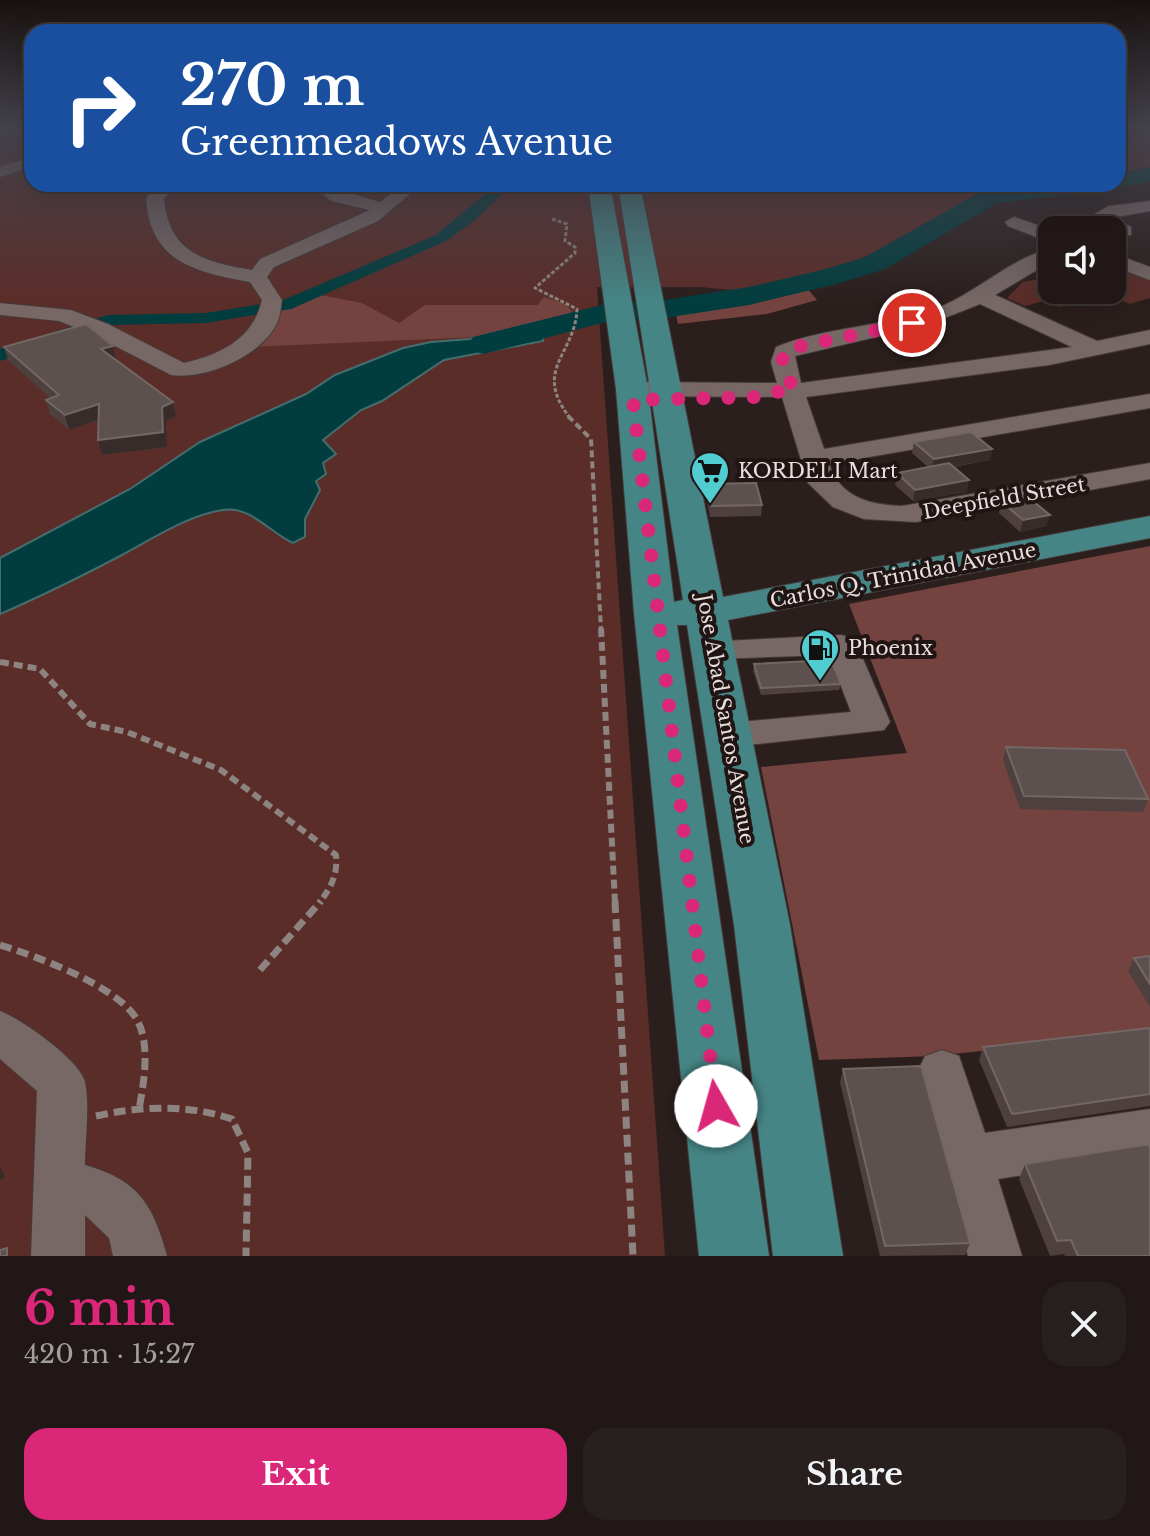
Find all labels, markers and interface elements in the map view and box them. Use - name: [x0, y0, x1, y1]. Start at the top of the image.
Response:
- text: 270 m: [180, 51, 364, 120]
- icon: right: [48, 56, 152, 160]
- text: Greenmeadows Avenue: [180, 120, 613, 165]
- map controls: [1038, 216, 1126, 304]
- button: sound: [1038, 216, 1126, 304]
- pin: [878, 289, 946, 357]
- icon: arrive: [890, 301, 934, 345]
- supermarket icon: KORDELI Mart: [689, 450, 731, 505]
- place label: KORDELI Mart: [738, 459, 898, 483]
- street label: Deepfield Street: [921, 472, 1088, 524]
- street label: Carlos Q. Trinidad Avenue: [768, 537, 1038, 613]
- street label: Jose Abad Santos Avenue: [692, 589, 760, 846]
- fuel station icon: Phoenix: [799, 627, 841, 682]
- place label: Phoenix: [848, 636, 933, 660]
- position arrow: [674, 1064, 758, 1148]
- text: 6 min: [24, 1278, 174, 1338]
- button: close: [1042, 1282, 1126, 1366]
- text: 420 m · 15:27: [24, 1338, 194, 1370]
- button: Exit: [24, 1428, 567, 1520]
- button: Share: [583, 1428, 1126, 1520]

